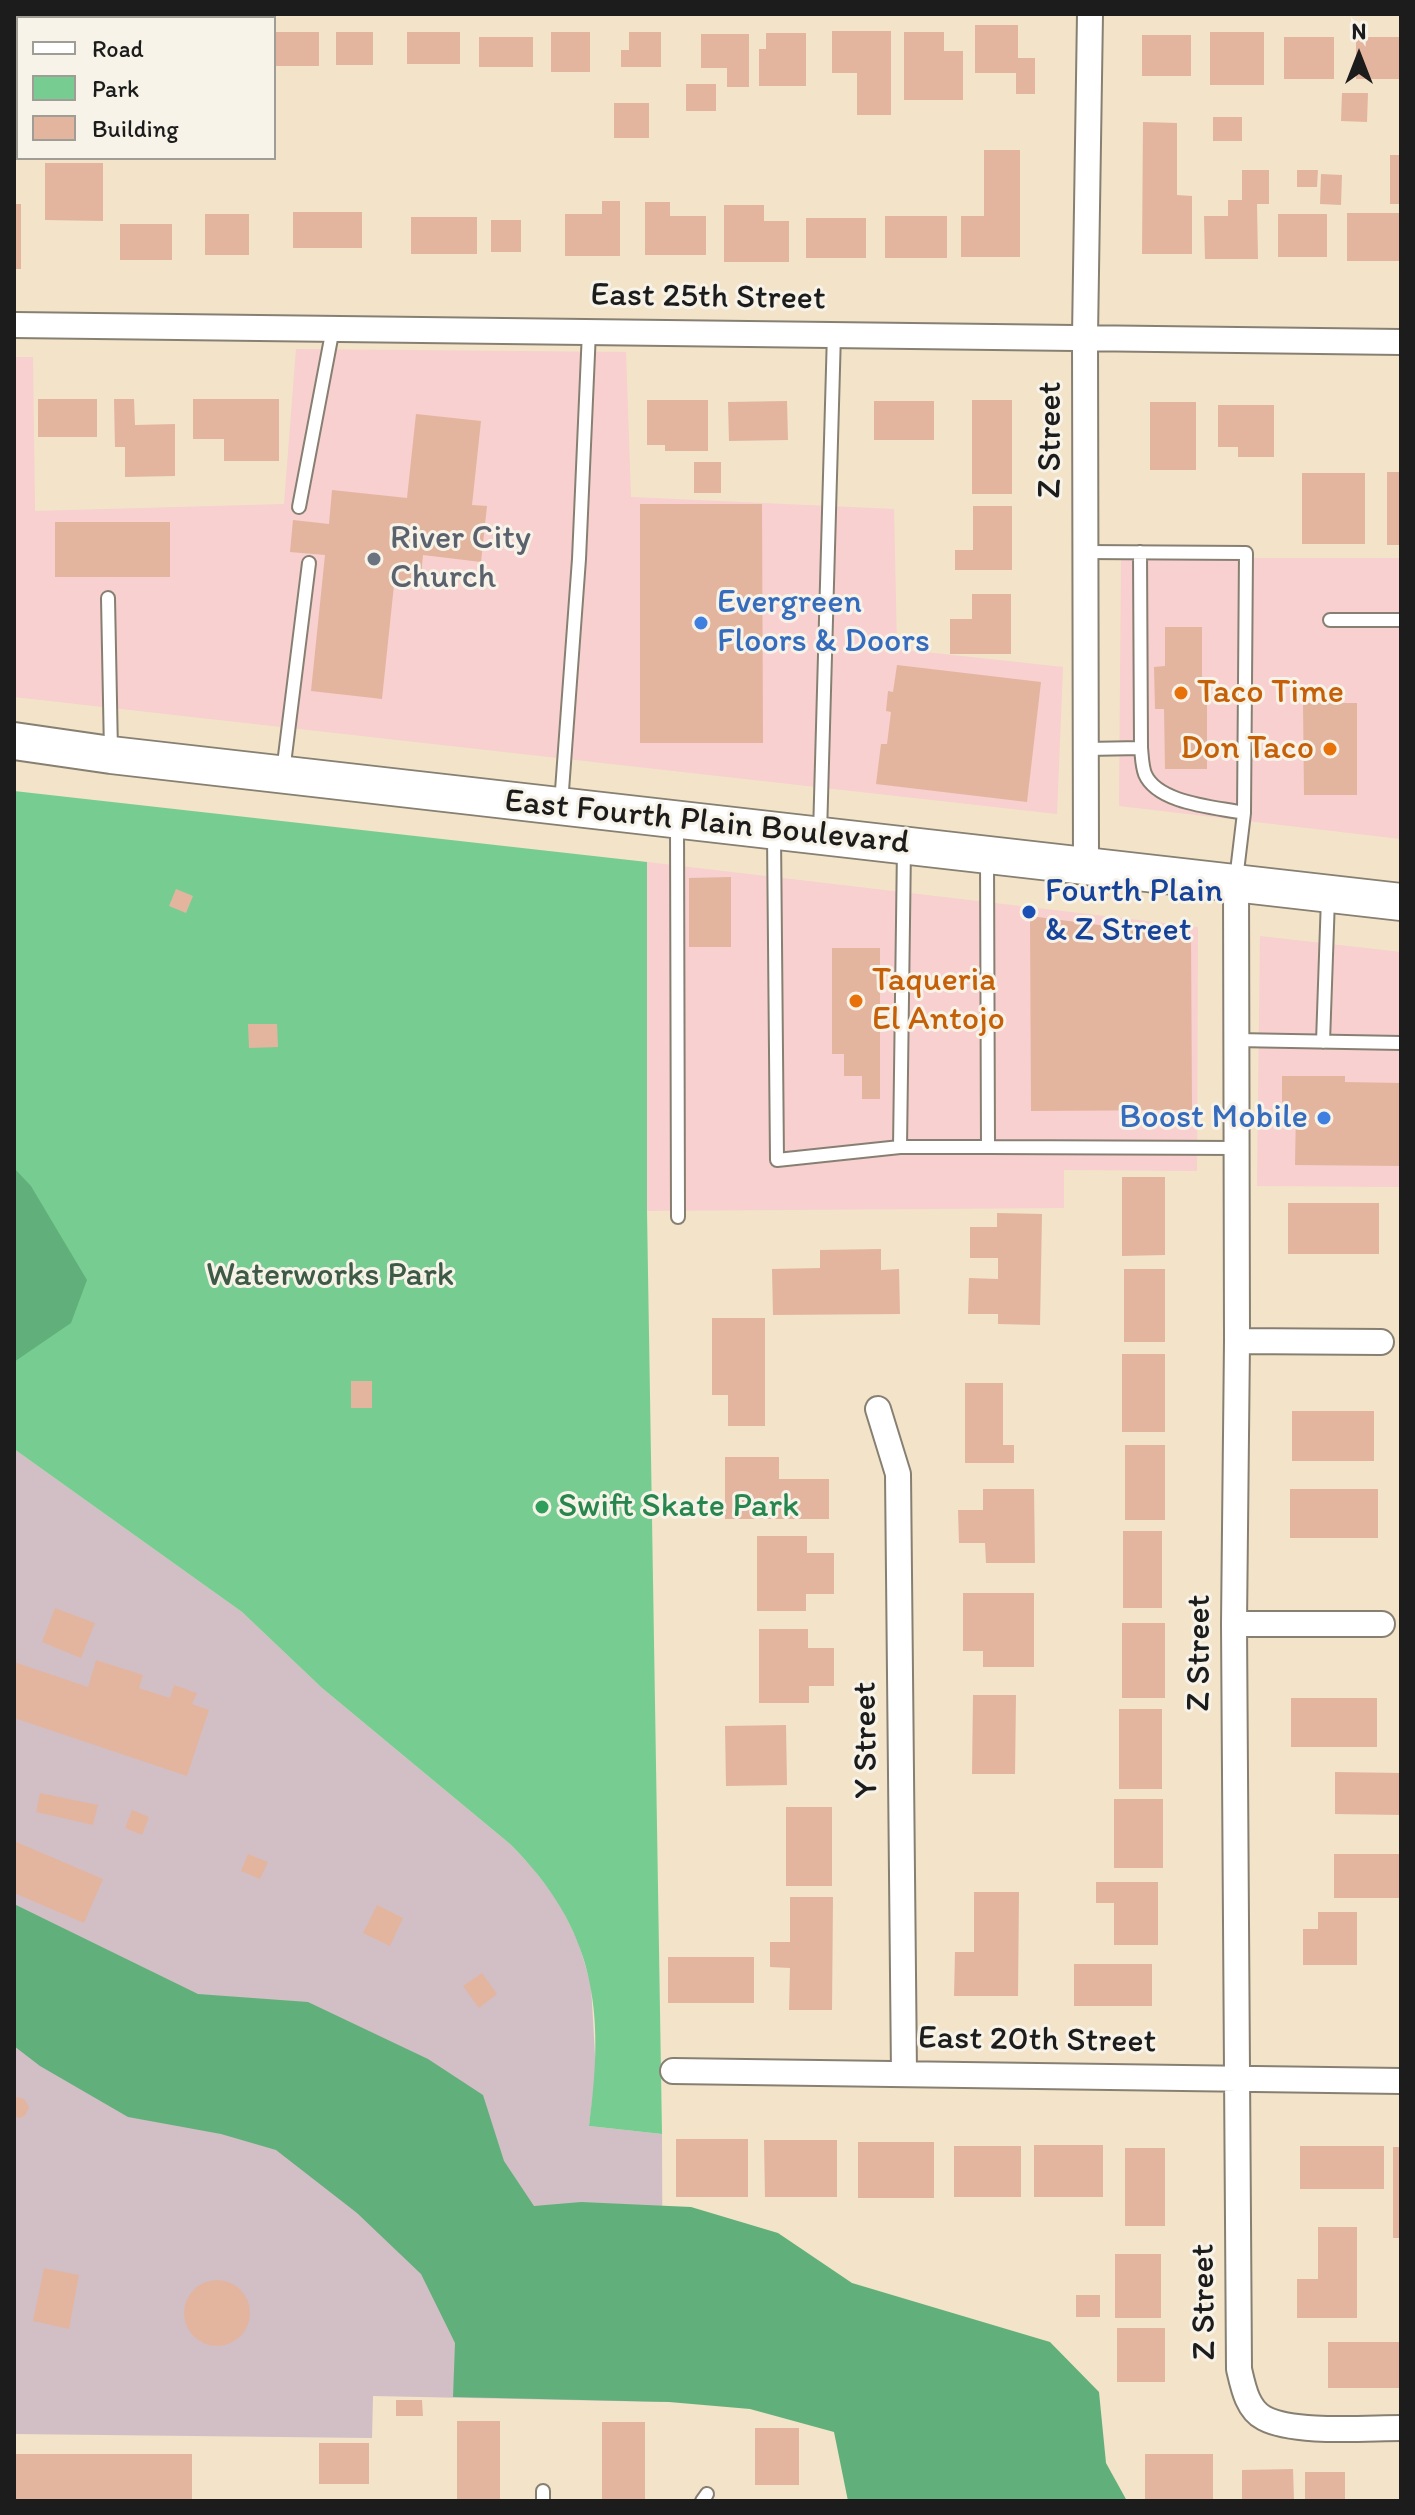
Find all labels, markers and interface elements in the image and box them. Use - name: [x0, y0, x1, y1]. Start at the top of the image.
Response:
- legend: [16, 16, 276, 160]
- north arrow: [1319, 16, 1399, 96]
- text: N: [1352, 18, 1366, 45]
- text: Road: [92, 34, 144, 63]
- text: Park: [92, 74, 139, 103]
- text: Building: [92, 114, 179, 143]
- street label: East 25th Street: [590, 276, 826, 320]
- street label: Z Street: [1031, 382, 1071, 498]
- place label: River City Church: [390, 519, 531, 598]
- marker: River City Church: [365, 550, 383, 568]
- place label: Evergreen Floors & Doors: [717, 583, 930, 662]
- marker: Evergreen Floors & Doors: [692, 614, 710, 632]
- place label: Taco Time: [1197, 673, 1344, 713]
- marker: Taco Time: [1172, 684, 1190, 702]
- place label: Don Taco: [1181, 729, 1314, 769]
- marker: Don Taco: [1321, 740, 1339, 758]
- street label: East Fourth Plain Boulevard: [502, 781, 912, 865]
- place label: Fourth Plain & Z Street: [1045, 872, 1223, 952]
- marker: Fourth Plain & Z Street: [1020, 903, 1038, 921]
- place label: Taqueria El Antojo: [872, 961, 1005, 1040]
- marker: Taqueria El Antojo: [847, 992, 865, 1010]
- place label: Boost Mobile: [1119, 1098, 1308, 1138]
- marker: Boost Mobile: [1315, 1109, 1333, 1127]
- park label: Waterworks Park: [206, 1256, 454, 1296]
- place label: Swift Skate Park: [558, 1487, 799, 1527]
- marker: Swift Skate Park: [533, 1498, 551, 1516]
- street label: Z Street: [1180, 1595, 1220, 1711]
- street label: Y Street: [846, 1681, 888, 1799]
- street label: East 20th Street: [917, 2019, 1157, 2063]
- street label: Z Street: [1184, 2243, 1226, 2361]

